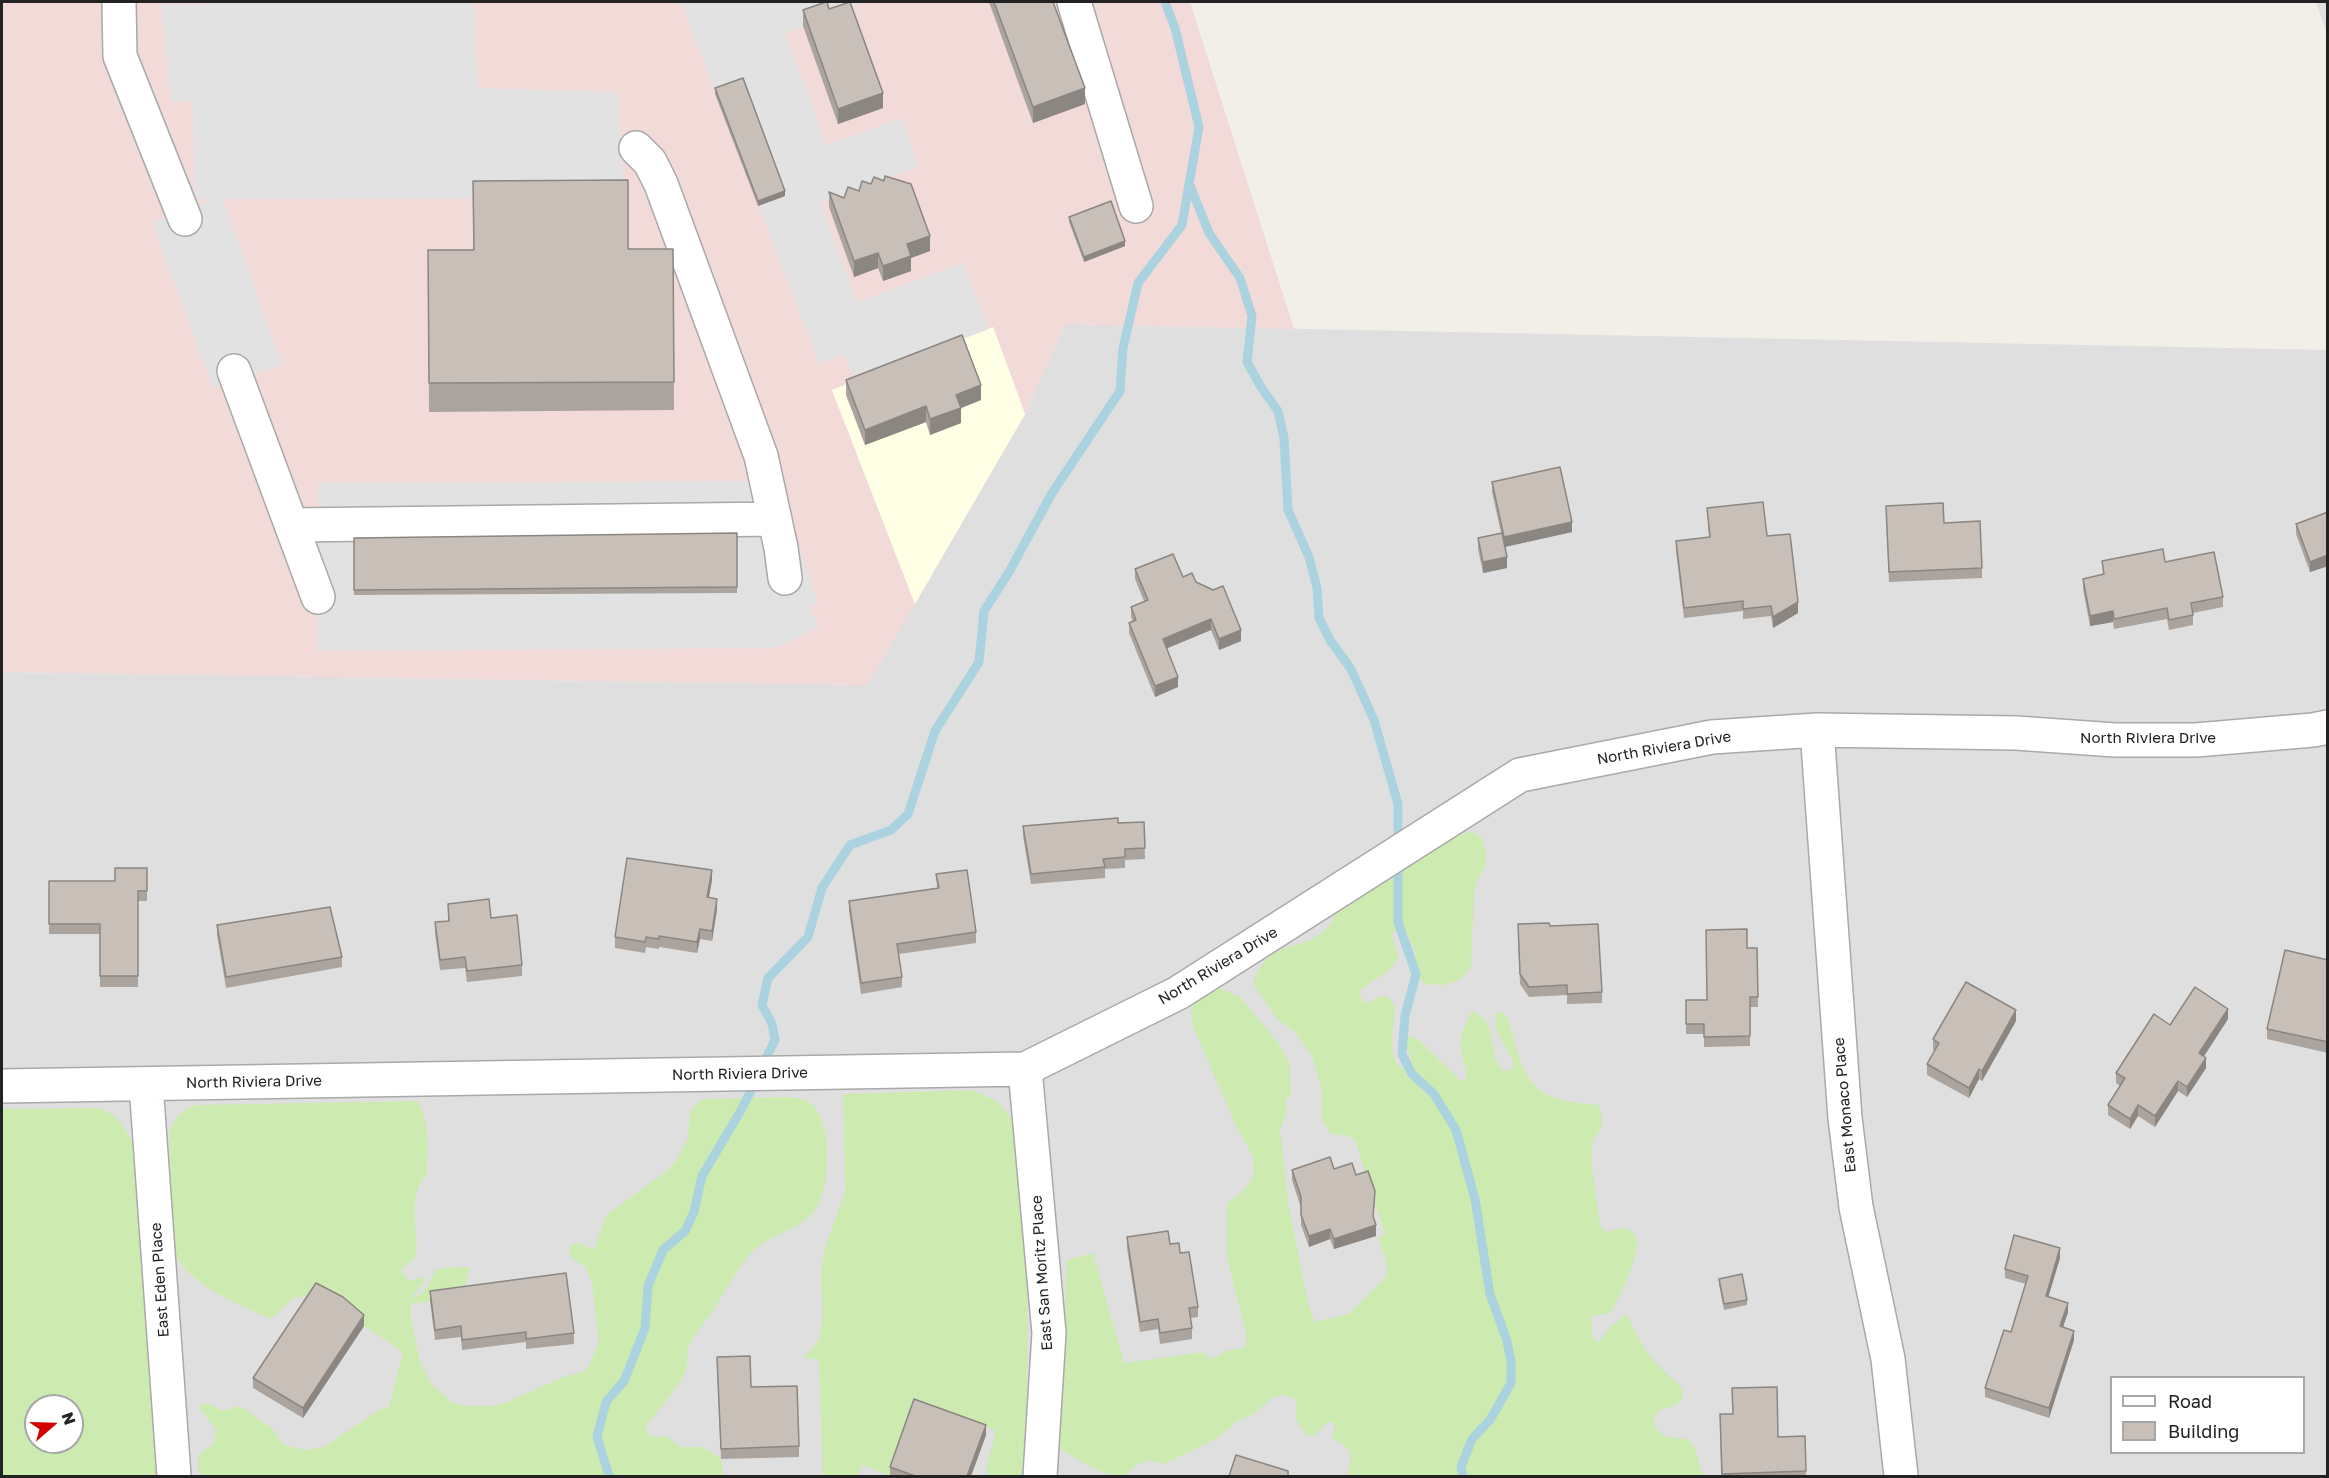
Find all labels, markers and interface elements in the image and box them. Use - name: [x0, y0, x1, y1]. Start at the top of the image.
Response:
- street label: North Riviera Drive: [1595, 727, 1733, 769]
- street label: North Riviera Drive: [2080, 729, 2216, 747]
- street label: North Riviera Drive: [1155, 923, 1281, 1009]
- street label: East Monaco Place: [1830, 1037, 1860, 1173]
- street label: North Riviera Drive: [672, 1064, 808, 1084]
- street label: North Riviera Drive: [186, 1072, 322, 1092]
- street label: East San Moritz Place: [1028, 1195, 1056, 1351]
- street label: East Eden Place: [147, 1222, 173, 1338]
- legend: [2110, 1376, 2305, 1454]
- text: Road: [2168, 1390, 2212, 1412]
- north arrow: [24, 1394, 84, 1454]
- text: N: [58, 1409, 81, 1428]
- text: Building: [2168, 1420, 2239, 1442]

